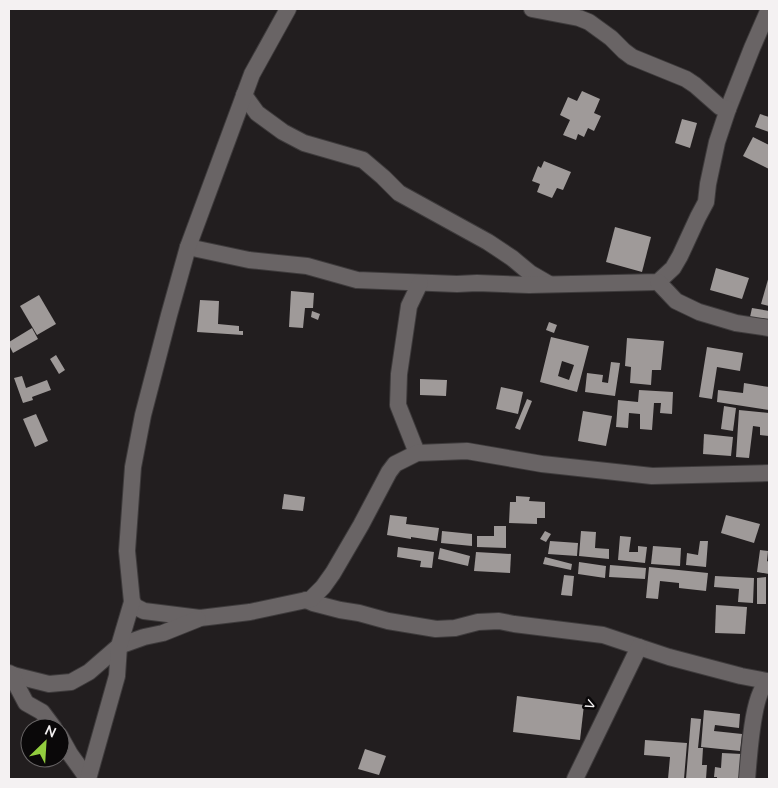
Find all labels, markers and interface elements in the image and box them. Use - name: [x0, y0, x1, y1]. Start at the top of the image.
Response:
- street label: v: [576, 694, 602, 713]
- north arrow: [20, 718, 70, 768]
- text: N: [42, 721, 59, 742]

